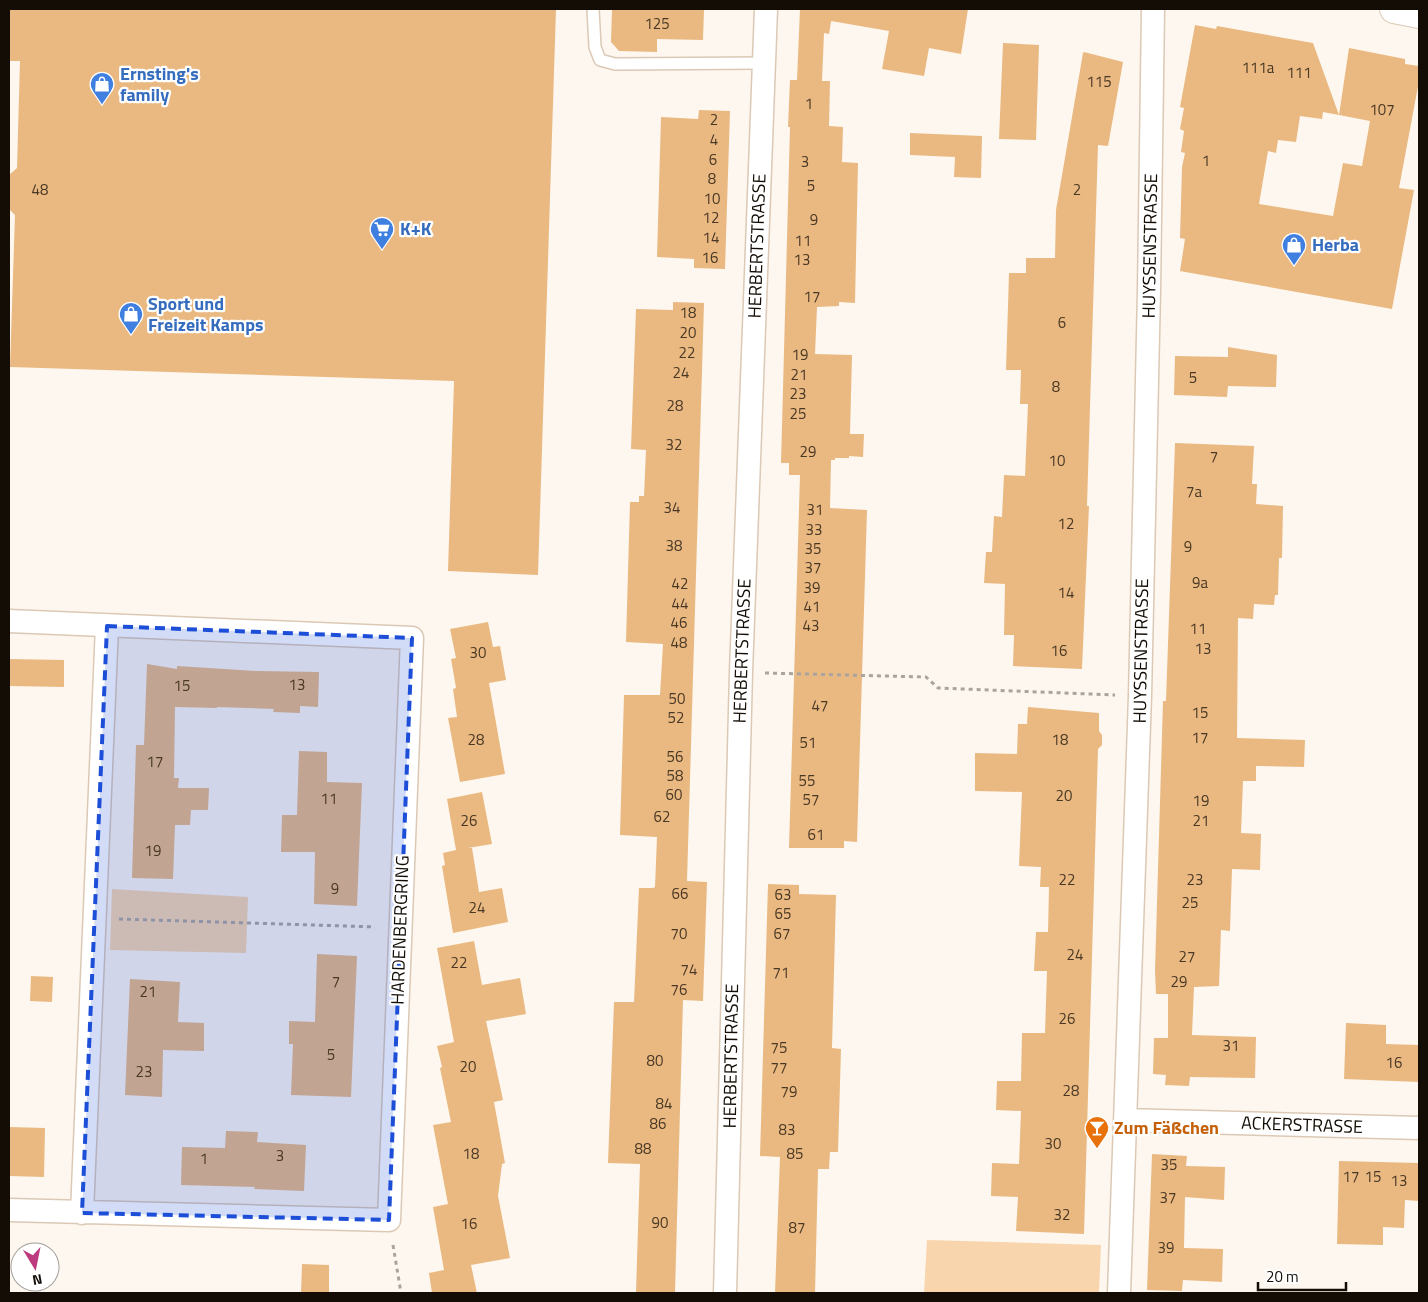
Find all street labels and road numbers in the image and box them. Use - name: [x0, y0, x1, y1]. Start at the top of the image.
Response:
- street label: HERBERTSTRASSE: [740, 173, 773, 319]
- street label: HUYSSENSTRASSE: [1135, 173, 1164, 319]
- street label: HERBERTSTRASSE: [725, 578, 758, 724]
- street label: HUYSSENSTRASSE: [1126, 578, 1155, 724]
- street label: HARDENBERGRING: [383, 855, 416, 1005]
- street label: HERBERTSTRASSE: [716, 983, 745, 1129]
- street label: ACKERSTRASSE: [1241, 1109, 1363, 1140]

